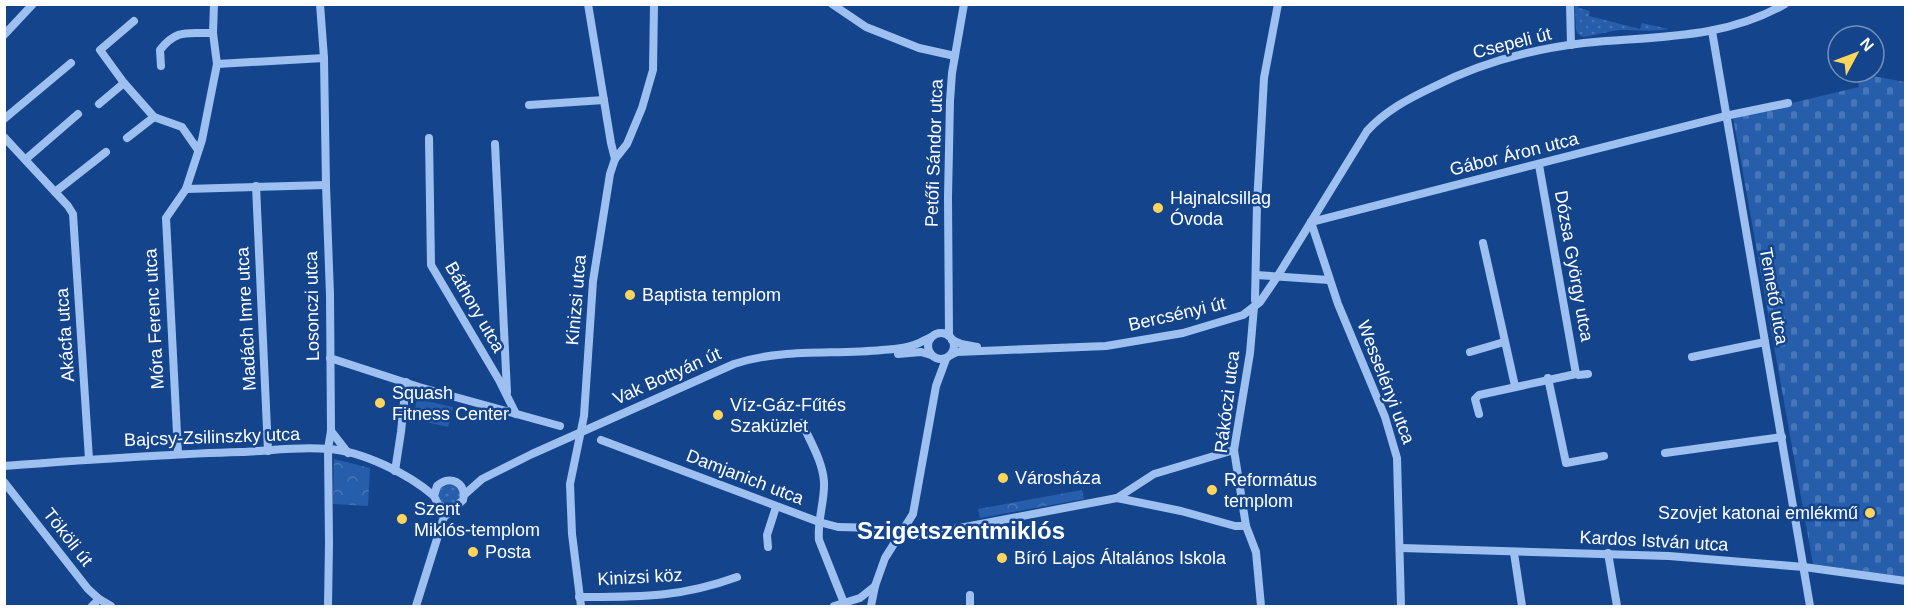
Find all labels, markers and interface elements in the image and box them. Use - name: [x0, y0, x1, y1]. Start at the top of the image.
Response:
- street label: Csepeli út: [1471, 24, 1553, 62]
- north arrow: [1826, 24, 1886, 84]
- text: N: [1857, 35, 1877, 54]
- street label: Petőfi Sándor utca: [921, 78, 947, 227]
- street label: Gábor Áron utca: [1448, 128, 1581, 180]
- place label: Hajnalcsillag Óvoda: [1170, 188, 1271, 229]
- street label: Dózsa György utca: [1551, 189, 1597, 344]
- marker: Hajnalcsillag Óvoda: [1151, 201, 1165, 215]
- street label: Madách Imre utca: [232, 246, 260, 391]
- street label: Temető utca: [1756, 246, 1793, 347]
- street label: Móra Ferenc utca: [140, 247, 168, 390]
- street label: Losonczi utca: [301, 250, 323, 361]
- street label: Kinizsi utca: [562, 253, 590, 346]
- street label: Báthory utca: [441, 258, 509, 357]
- place label: Baptista templom: [642, 285, 781, 305]
- street label: Akácfa utca: [52, 286, 78, 383]
- marker: Baptista templom: [623, 288, 637, 302]
- street label: Bercsényi út: [1126, 293, 1228, 335]
- street label: Wesselényi utca: [1353, 317, 1419, 448]
- street label: Vak Bottyán út: [610, 343, 724, 409]
- street label: Rákóczi utca: [1211, 349, 1243, 454]
- place label: Squash Fitness Center: [392, 383, 509, 424]
- place label: Víz-Gáz-Fűtés Szaküzlet: [730, 395, 846, 436]
- marker: Squash Fitness Center: [373, 396, 387, 410]
- marker: Víz-Gáz-Fűtés Szaküzlet: [711, 408, 725, 422]
- street label: Bajcsy-Zsilinszky utca: [124, 424, 301, 450]
- street label: Damjanich utca: [684, 445, 807, 509]
- place label: Városháza: [1015, 468, 1102, 488]
- place label: Református templom: [1224, 470, 1317, 511]
- marker: Városháza: [996, 471, 1010, 485]
- marker: Református templom: [1205, 483, 1219, 497]
- place label: Szent Miklós-templom: [414, 499, 540, 540]
- place label: Szovjet katonai emlékmű: [1658, 503, 1858, 523]
- street label: Tököli út: [39, 504, 97, 570]
- marker: Szovjet katonai emlékmű: [1863, 506, 1877, 520]
- marker: Szent Miklós-templom: [395, 512, 409, 526]
- district label: Szigetszentmiklós: [857, 517, 1065, 544]
- street label: Kardos István utca: [1579, 527, 1730, 555]
- place label: Posta: [485, 542, 532, 562]
- marker: Posta: [466, 545, 480, 559]
- place label: Bíró Lajos Általános Iskola: [1014, 548, 1227, 568]
- marker: Bíró Lajos Általános Iskola: [995, 551, 1009, 565]
- street label: Kinizsi köz: [597, 565, 683, 589]

